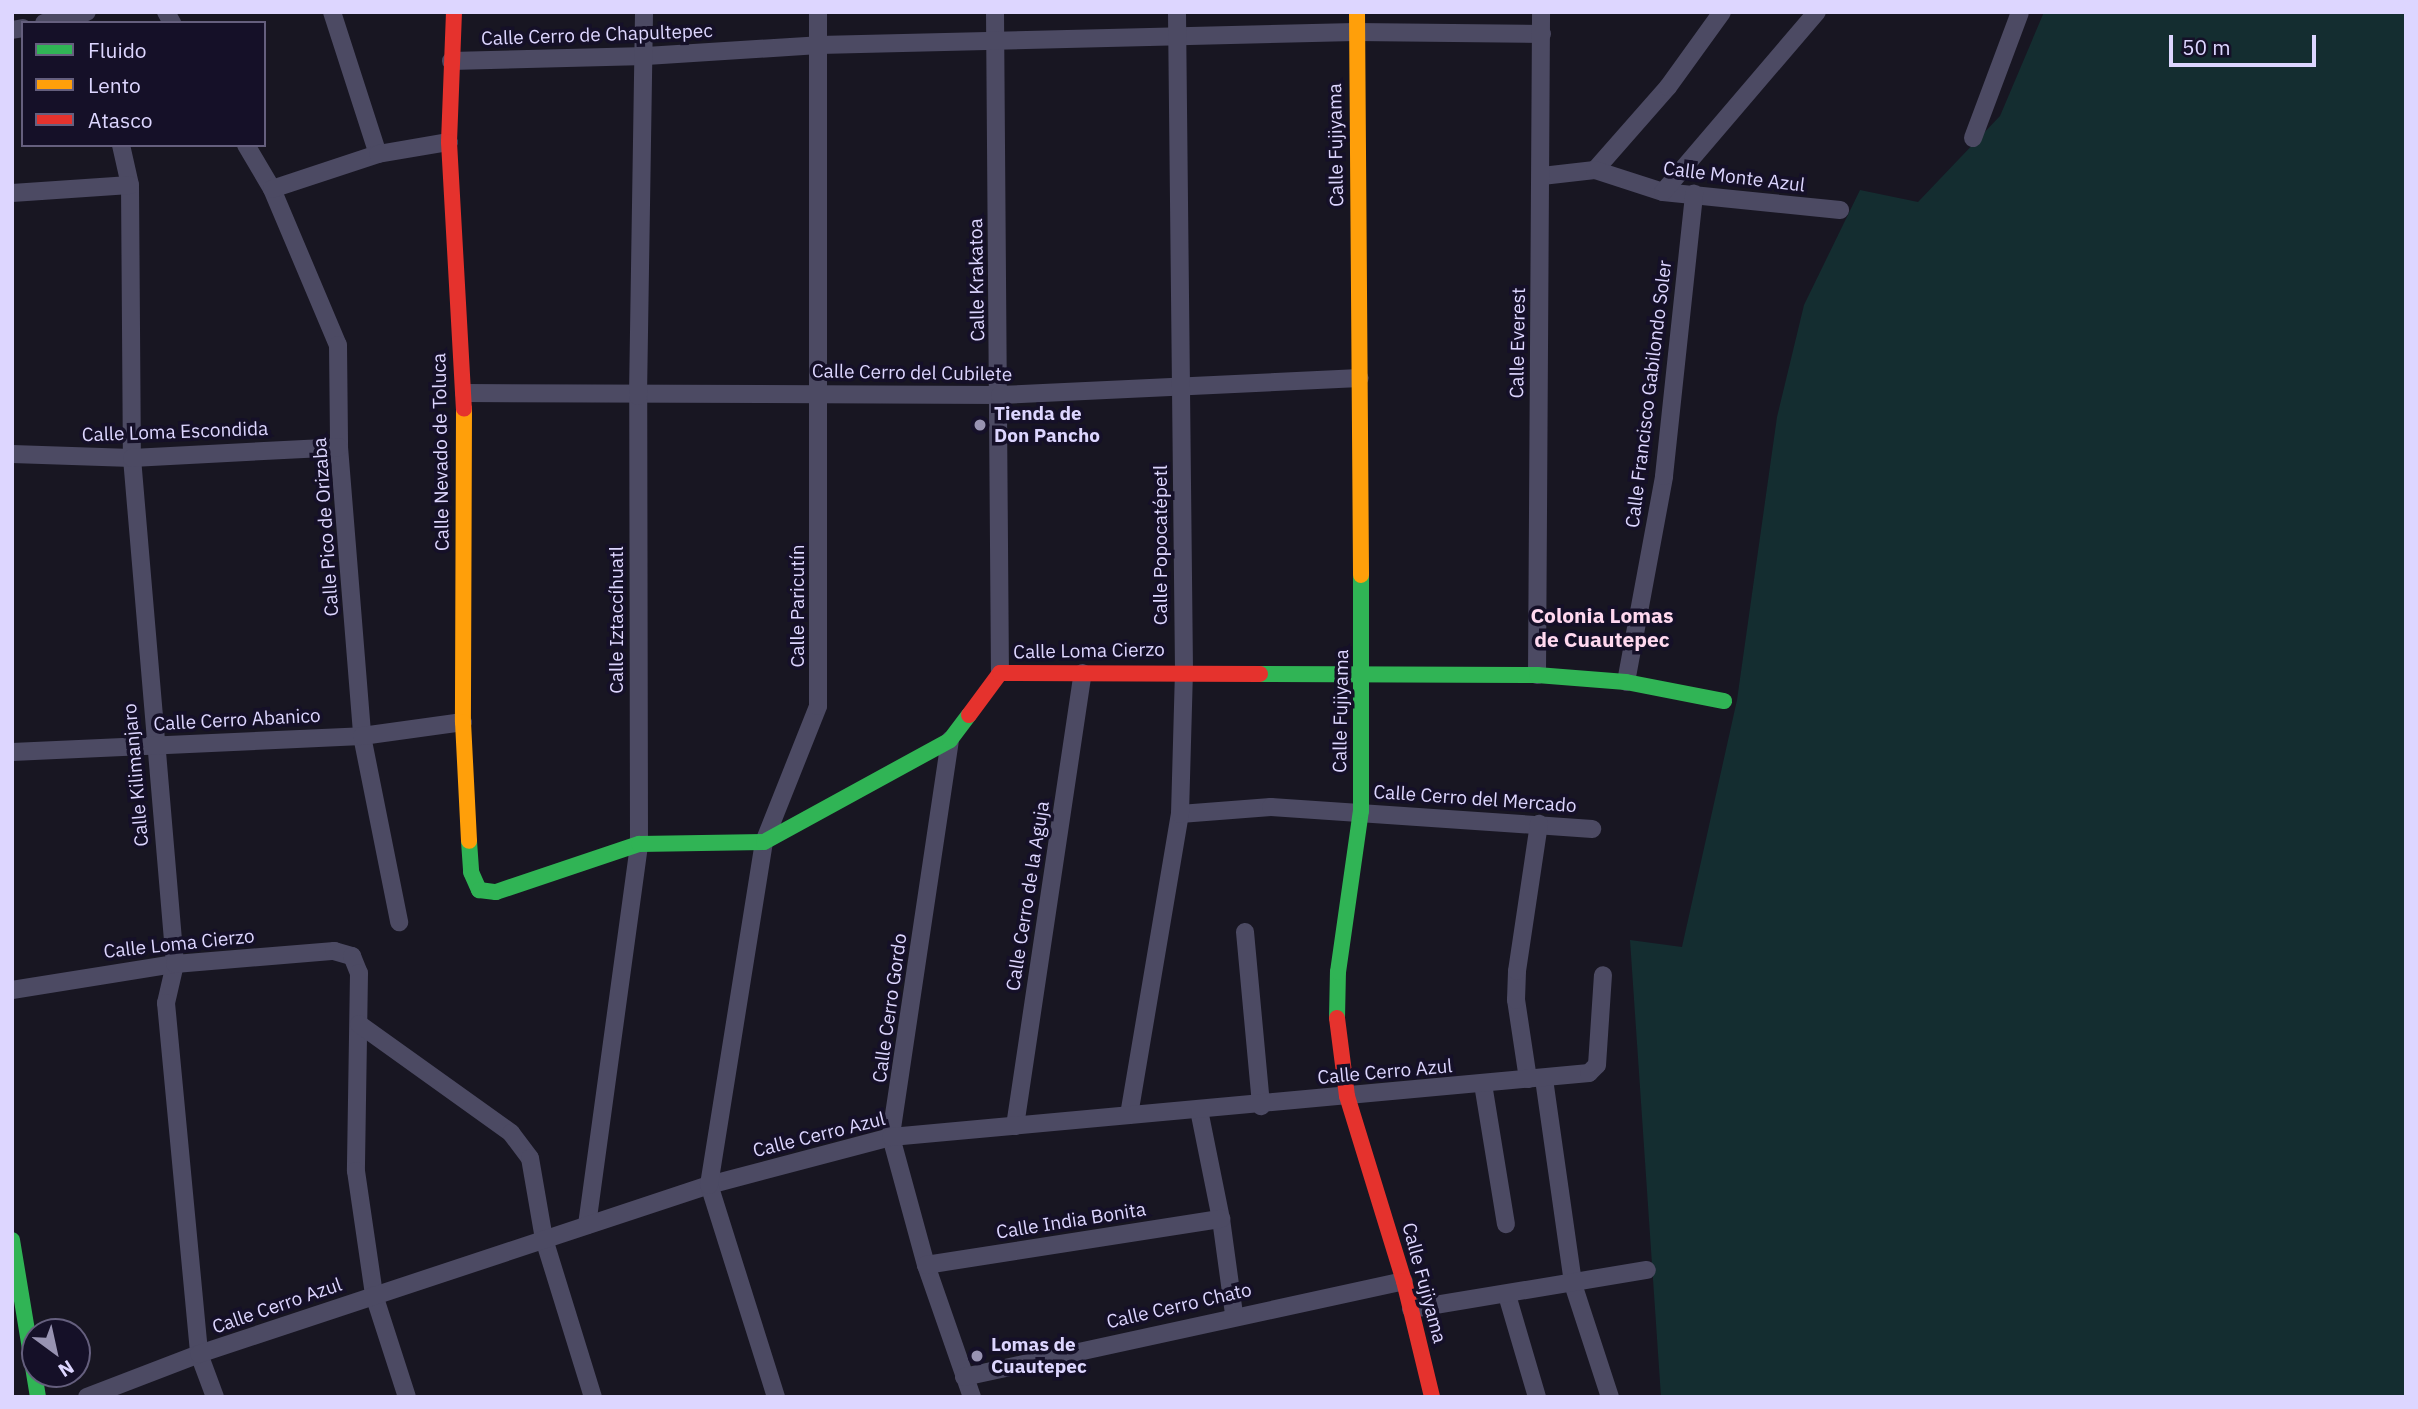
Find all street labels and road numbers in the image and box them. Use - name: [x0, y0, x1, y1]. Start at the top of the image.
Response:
- street label: Calle Cerro de Chapultepec: [481, 20, 713, 50]
- street label: Calle Fujiyama: [1324, 83, 1348, 207]
- street label: Calle Monte Azul: [1662, 157, 1806, 197]
- street label: Calle Krakatoa: [965, 218, 989, 342]
- street label: Calle Francisco Gabilondo Soler: [1621, 259, 1677, 529]
- street label: Calle Everest: [1506, 287, 1530, 399]
- street label: Calle Nevado de Toluca: [428, 353, 454, 551]
- street label: Calle Cerro del Cubilete: [812, 360, 1012, 386]
- street label: Calle Loma Escondida: [81, 417, 269, 447]
- street label: Calle Pico de Orizaba: [308, 437, 344, 617]
- street label: Calle Popocatépetl: [1150, 465, 1172, 625]
- street label: Calle Paricutín: [787, 545, 809, 667]
- street label: Calle Iztaccíhuatl: [606, 546, 628, 694]
- street label: Calle Loma Cierzo: [1013, 638, 1165, 664]
- street label: Calle Fujiyama: [1329, 649, 1353, 773]
- street label: Calle Kilimanjaro: [118, 702, 154, 848]
- street label: Calle Cerro Abanico: [153, 704, 321, 736]
- street label: Calle Cerro del Mercado: [1373, 781, 1577, 817]
- street label: Calle Cerro de la Aguja: [1002, 799, 1054, 993]
- street label: Calle Loma Cierzo: [102, 925, 256, 963]
- street label: Calle Cerro Gordo: [868, 932, 912, 1084]
- street label: Calle Cerro Azul: [1317, 1055, 1453, 1089]
- street label: Calle Cerro Azul: [751, 1108, 887, 1162]
- street label: Calle India Bonita: [994, 1198, 1148, 1244]
- street label: Calle Fujiyama: [1397, 1220, 1451, 1346]
- street label: Calle Cerro Azul: [209, 1273, 345, 1339]
- street label: Calle Cerro Chato: [1104, 1278, 1254, 1334]

